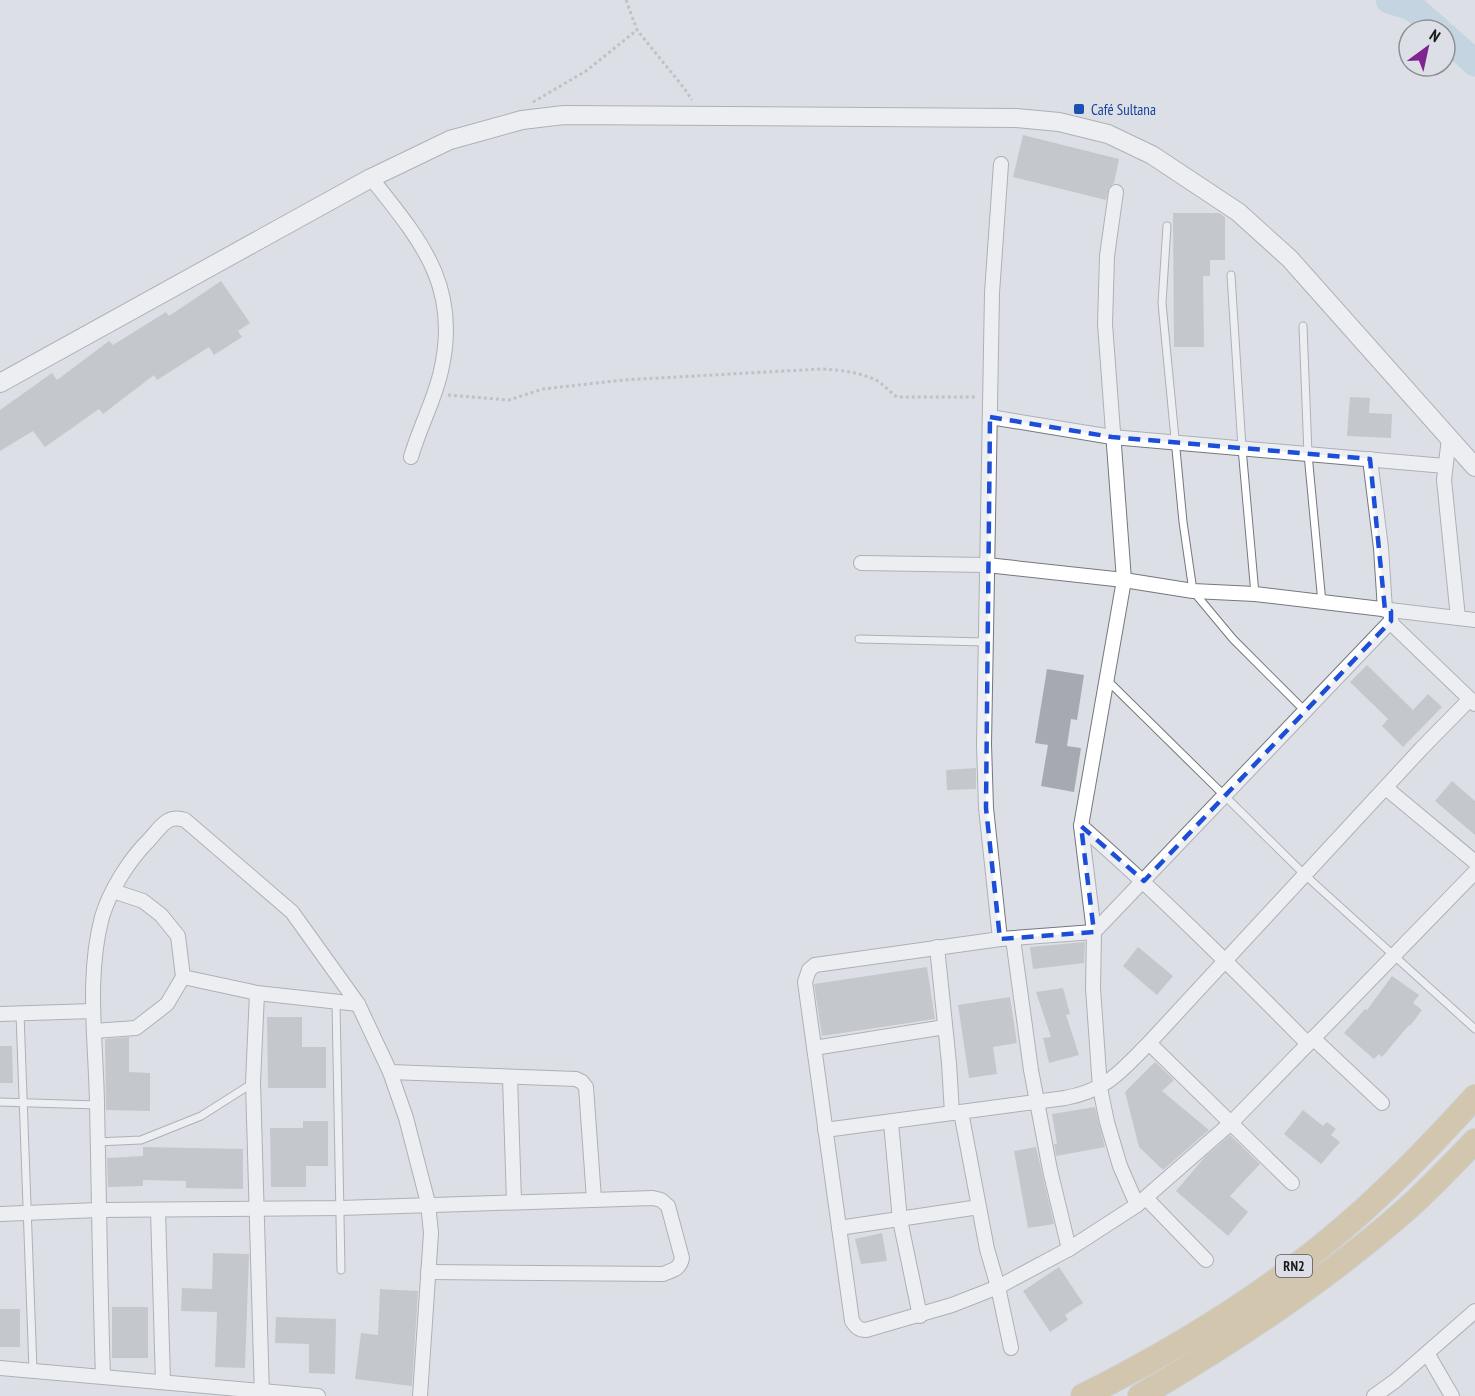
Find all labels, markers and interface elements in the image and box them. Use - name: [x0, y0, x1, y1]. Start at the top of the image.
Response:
- north arrow: [1397, 18, 1457, 78]
- text: N: [1426, 25, 1444, 46]
- place label: Café Sultana: [1091, 100, 1156, 119]
- marker: Café Sultana: [1072, 102, 1086, 116]
- road number: RN2: [1276, 1255, 1312, 1277]

